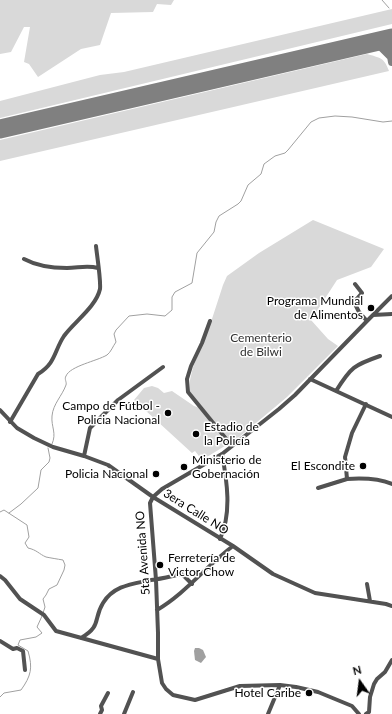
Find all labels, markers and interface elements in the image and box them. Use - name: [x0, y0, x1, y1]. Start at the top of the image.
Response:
- place label: Programa Mundial de Alimentos: [267, 294, 363, 322]
- marker: Programa Mundial de Alimentos: [366, 303, 376, 313]
- park label: Cementerio de Bilwi: [230, 331, 292, 359]
- place label: Campo de Fútbol - Policia Nacional: [62, 399, 160, 427]
- marker: Campo de Fútbol - Policia Nacional: [163, 408, 173, 418]
- place label: Estadio de la Policía: [204, 420, 259, 448]
- marker: Estadio de la Policía: [191, 429, 201, 439]
- place label: Ministerio de Gobernación: [192, 453, 261, 481]
- place label: El Escondite: [291, 459, 355, 473]
- marker: El Escondite: [358, 461, 368, 471]
- marker: Ministerio de Gobernación: [179, 462, 189, 472]
- place label: Policia Nacional: [65, 467, 148, 481]
- marker: Policia Nacional: [151, 469, 161, 479]
- street label: 3era Calle NO: [161, 486, 231, 538]
- street label: 5ta Avenida NO: [133, 510, 153, 596]
- place label: Ferretería de Victor Chow: [168, 551, 235, 579]
- marker: Ferretería de Victor Chow: [155, 560, 165, 570]
- north arrow: [340, 662, 380, 702]
- text: N: [351, 663, 363, 677]
- place label: Hotel Caribe: [235, 686, 301, 700]
- marker: Hotel Caribe: [304, 688, 314, 698]

